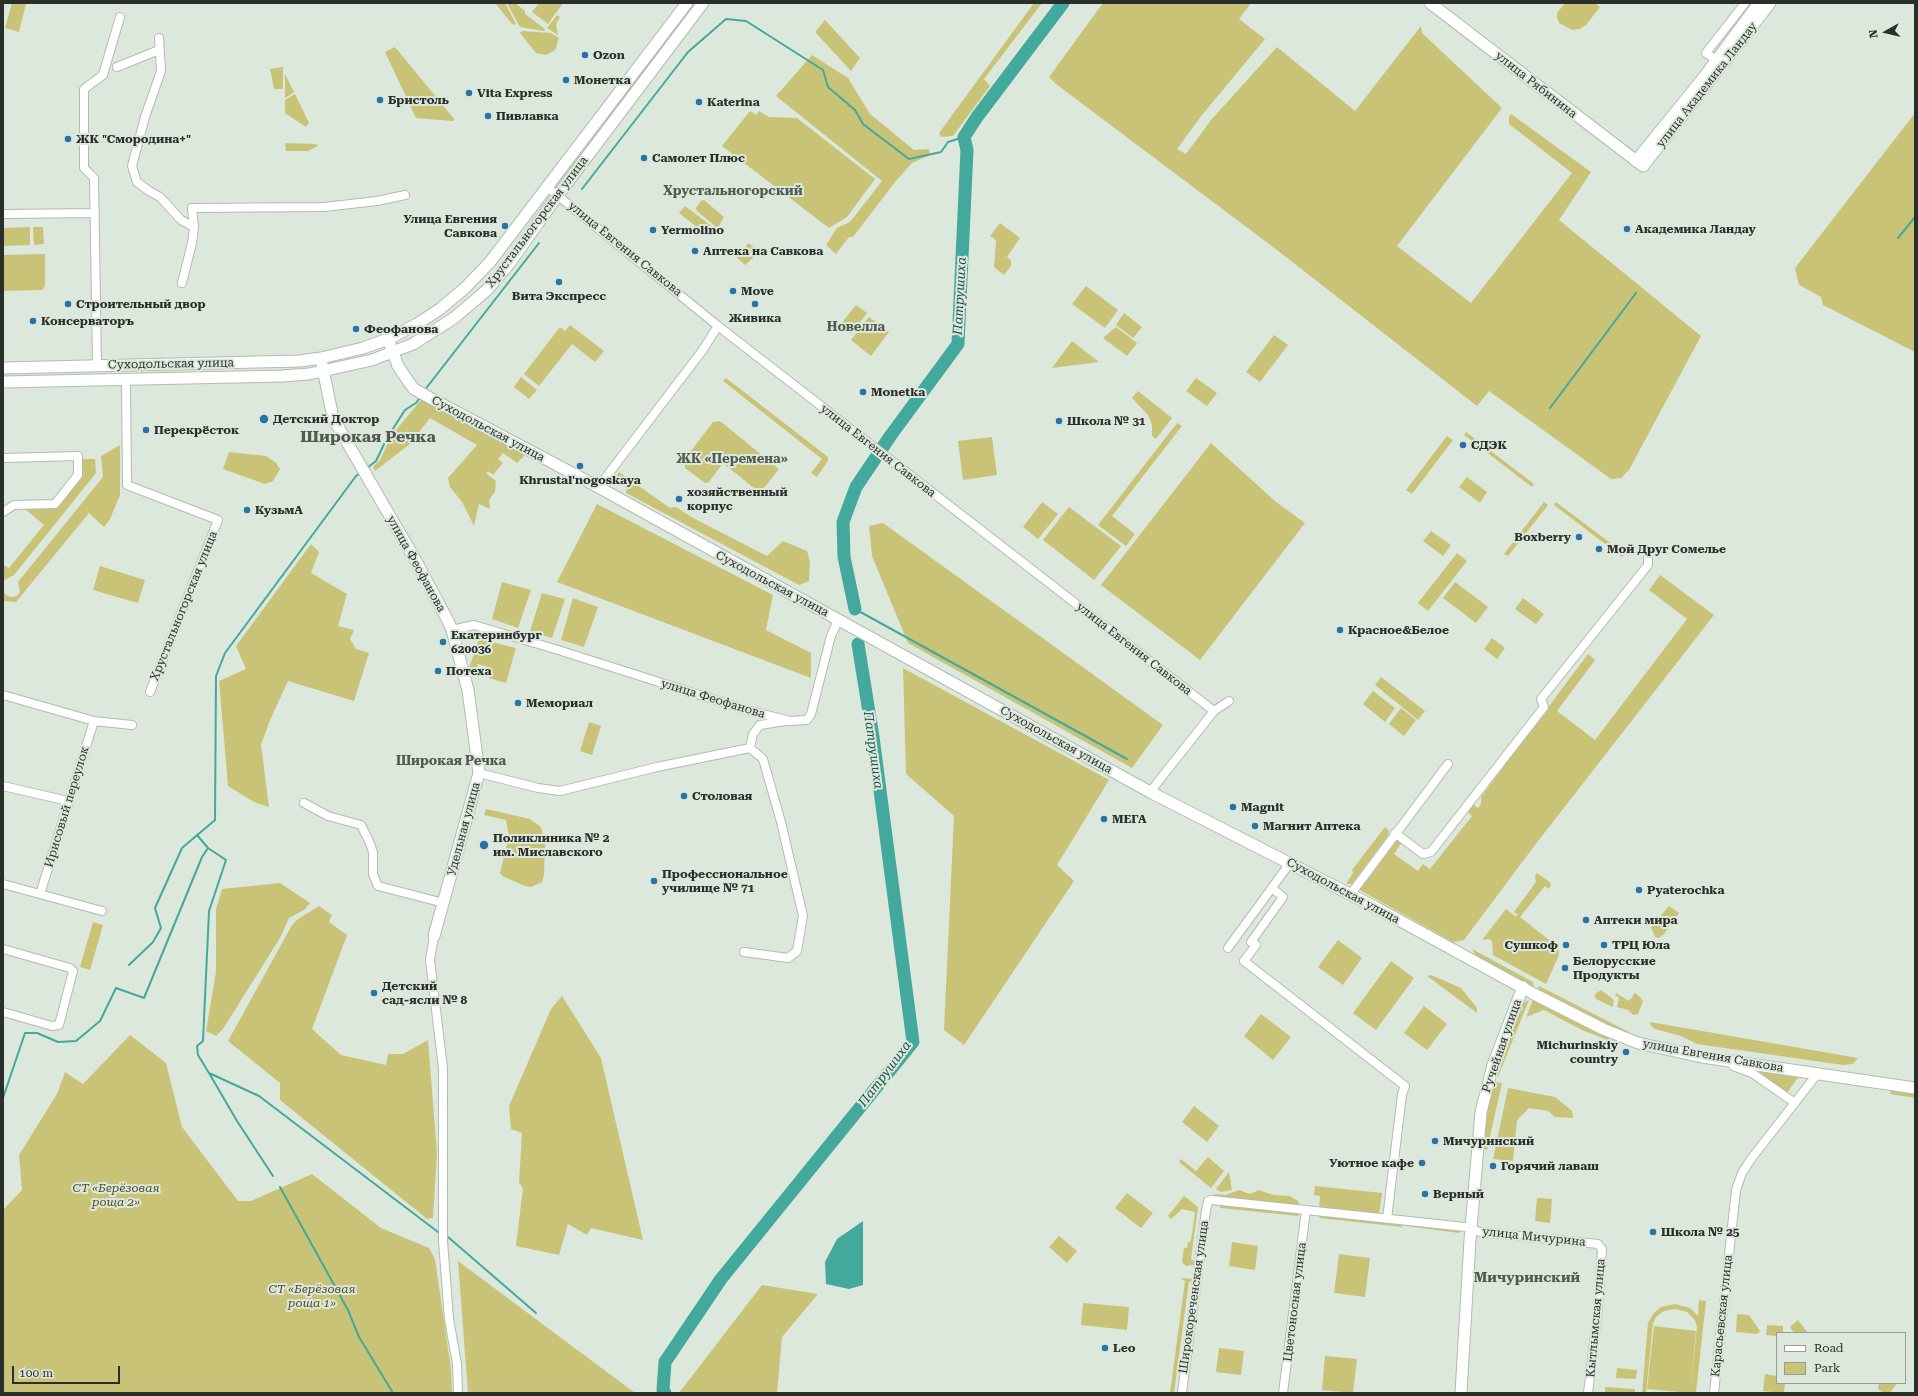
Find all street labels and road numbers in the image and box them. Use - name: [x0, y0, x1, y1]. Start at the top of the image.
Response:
- street label: улица Академика Ландау: [1654, 20, 1760, 150]
- street label: улица Рябинина: [1492, 49, 1580, 121]
- street label: Хрустальногорская улица: [483, 154, 591, 290]
- street label: улица Евгения Савкова: [565, 199, 685, 299]
- street label: Суходольская улица: [108, 356, 234, 372]
- street label: Суходольская улица: [429, 393, 547, 465]
- street label: улица Евгения Савкова: [817, 401, 939, 501]
- street label: улица Феофанова: [384, 513, 448, 615]
- street label: Хрустальногорская улица: [147, 529, 221, 683]
- street label: Суходольская улица: [713, 548, 831, 620]
- street label: улица Евгения Савкова: [1073, 599, 1195, 699]
- street label: улица Феофанова: [659, 676, 767, 722]
- street label: Суходольская улица: [997, 703, 1115, 777]
- street label: Ирисовый переулок: [42, 745, 92, 869]
- street label: Удельная улица: [445, 781, 483, 877]
- street label: Суходольская улица: [1284, 855, 1402, 927]
- street label: Ручейная улица: [1479, 997, 1525, 1095]
- street label: улица Евгения Савкова: [1642, 1037, 1784, 1075]
- street label: Широкореченская улица: [1176, 1219, 1212, 1375]
- street label: улица Мичурина: [1482, 1224, 1586, 1250]
- street label: Цветоносная улица: [1281, 1242, 1309, 1362]
- street label: Карасьевская улица: [1708, 1254, 1736, 1378]
- street label: Кытлымская улица: [1584, 1258, 1608, 1378]

